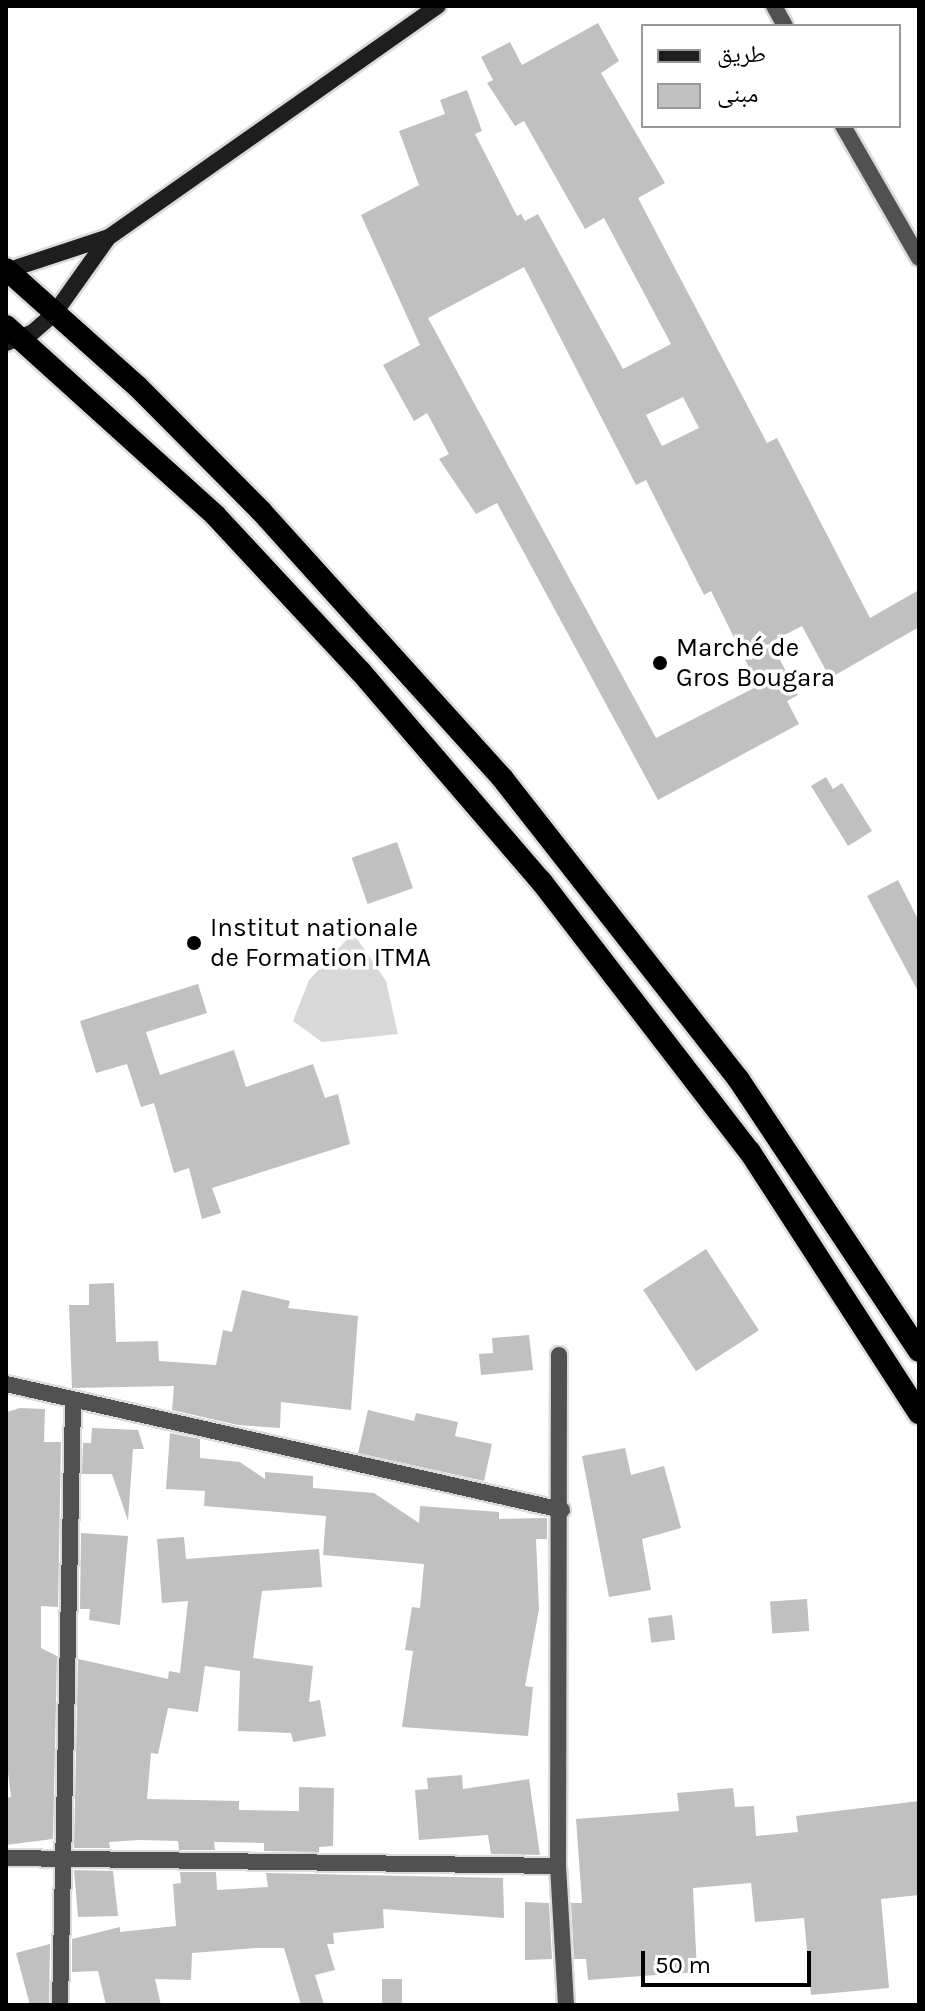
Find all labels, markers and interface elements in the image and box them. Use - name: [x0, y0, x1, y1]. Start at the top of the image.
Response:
- legend: [641, 24, 901, 128]
- text: طريق: [717, 40, 766, 68]
- text: مبنى: [717, 80, 758, 108]
- place label: Marché de Gros Bougara: [676, 632, 835, 694]
- marker: Marché de Gros Bougara: [651, 654, 669, 672]
- place label: Institut nationale de Formation ITMA: [210, 912, 431, 974]
- marker: Institut nationale de Formation ITMA: [185, 934, 203, 952]
- scale bar: [645, 1935, 815, 1985]
- text: 50 m: [655, 1951, 711, 1979]

